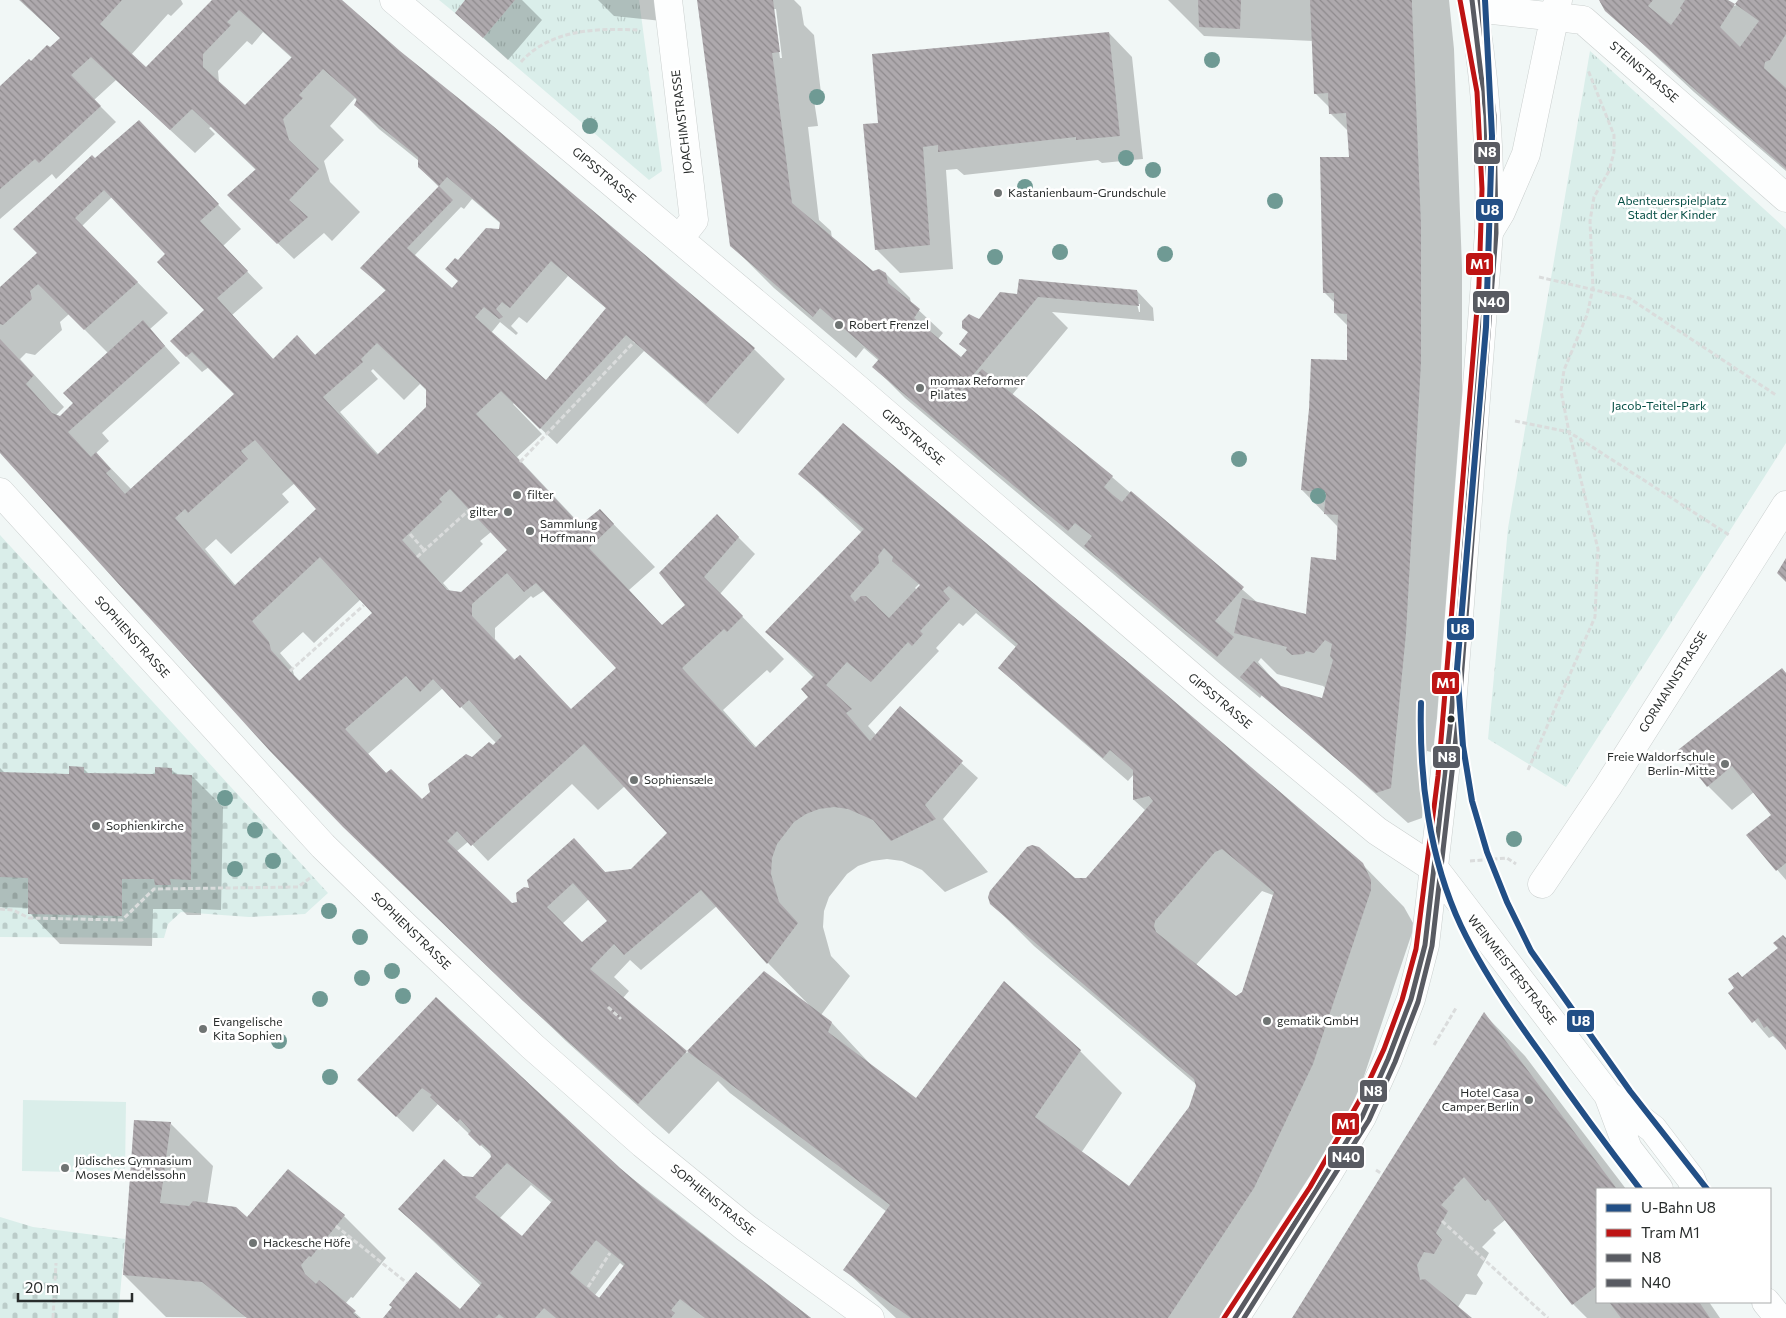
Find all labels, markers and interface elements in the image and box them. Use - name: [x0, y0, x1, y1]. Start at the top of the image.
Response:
- street label: STEINSTRASSE: [1608, 38, 1682, 105]
- street label: JOACHIMSTRASSE: [668, 69, 695, 175]
- line badge: N8: [1473, 141, 1501, 165]
- text: N8: [1477, 143, 1497, 160]
- street label: GIPSSTRASSE: [570, 144, 639, 205]
- place label: Kastanienbaum-Grundschule: [1008, 185, 1166, 199]
- marker: Kastanienbaum-Grundschule: [992, 187, 1004, 199]
- park label: Abenteuerspielplatz Stadt der Kinder: [1617, 193, 1727, 221]
- line badge: U8: [1475, 198, 1504, 222]
- text: U8: [1481, 201, 1500, 218]
- line badge: M1: [1465, 252, 1494, 276]
- text: M1: [1470, 255, 1490, 272]
- line badge: N40: [1472, 290, 1510, 314]
- text: N40: [1477, 293, 1505, 310]
- place label: Robert Frenzel: [849, 317, 929, 331]
- marker: Robert Frenzel: [833, 319, 845, 331]
- place label: momax Reformer Pilates: [930, 373, 1025, 401]
- marker: momax Reformer Pilates: [914, 382, 926, 394]
- park label: Jacob-Teitel-Park: [1612, 398, 1707, 413]
- street label: GIPSSTRASSE: [879, 405, 948, 467]
- place label: filter: [527, 487, 554, 501]
- marker: filter: [511, 489, 523, 501]
- place label: gilter: [469, 504, 498, 518]
- marker: gilter: [502, 506, 514, 518]
- place label: Sammlung Hoffmann: [540, 516, 598, 544]
- marker: Sammlung Hoffmann: [524, 525, 536, 537]
- street label: SOPHIENSTRASSE: [92, 593, 173, 680]
- line badge: U8: [1446, 617, 1475, 641]
- text: U8: [1451, 620, 1470, 637]
- street label: GORMANNSTRASSE: [1635, 628, 1709, 735]
- street label: GIPSSTRASSE: [1186, 670, 1255, 731]
- line badge: M1: [1431, 671, 1460, 695]
- text: M1: [1436, 674, 1456, 691]
- unlabelled marker: [1446, 714, 1456, 724]
- line badge: N8: [1432, 745, 1461, 769]
- text: N8: [1437, 748, 1457, 765]
- place label: Freie Waldorfschule Berlin-Mitte: [1607, 749, 1715, 777]
- marker: Freie Waldorfschule Berlin-Mitte: [1719, 758, 1731, 770]
- place label: Sophiensæle: [644, 772, 713, 786]
- marker: Sophiensæle: [628, 774, 640, 786]
- place label: Sophienkirche: [106, 818, 184, 832]
- marker: Sophienkirche: [90, 820, 102, 832]
- street label: SOPHIENSTRASSE: [369, 889, 454, 972]
- street label: WEINMEISTERSTRASSE: [1466, 912, 1560, 1027]
- line badge: U8: [1566, 1009, 1595, 1033]
- text: U8: [1572, 1012, 1591, 1029]
- place label: gematik GmbH: [1277, 1013, 1359, 1027]
- place label: Evangelische Kita Sophien: [213, 1014, 283, 1042]
- marker: gematik GmbH: [1261, 1015, 1273, 1027]
- marker: Evangelische Kita Sophien: [197, 1023, 209, 1035]
- line badge: N8: [1359, 1079, 1388, 1103]
- text: N8: [1363, 1082, 1383, 1099]
- place label: Hotel Casa Camper Berlin: [1442, 1085, 1519, 1113]
- marker: Hotel Casa Camper Berlin: [1523, 1094, 1535, 1106]
- line badge: M1: [1331, 1112, 1360, 1136]
- text: M1: [1336, 1115, 1356, 1132]
- line badge: N40: [1327, 1145, 1365, 1169]
- text: N40: [1332, 1148, 1360, 1165]
- place label: Jüdisches Gymnasium Moses Mendelssohn: [75, 1153, 192, 1181]
- street label: SOPHIENSTRASSE: [668, 1161, 759, 1238]
- marker: Jüdisches Gymnasium Moses Mendelssohn: [59, 1162, 71, 1174]
- legend: [1596, 1188, 1771, 1303]
- text: U-Bahn U8: [1641, 1198, 1716, 1216]
- text: Tram M1: [1641, 1223, 1700, 1241]
- place label: Hackesche Höfe: [263, 1235, 351, 1249]
- marker: Hackesche Höfe: [247, 1237, 259, 1249]
- text: N8: [1641, 1248, 1661, 1266]
- scale bar: [18, 1270, 131, 1302]
- text: N40: [1641, 1273, 1671, 1291]
- text: 20 m: [25, 1278, 59, 1296]

